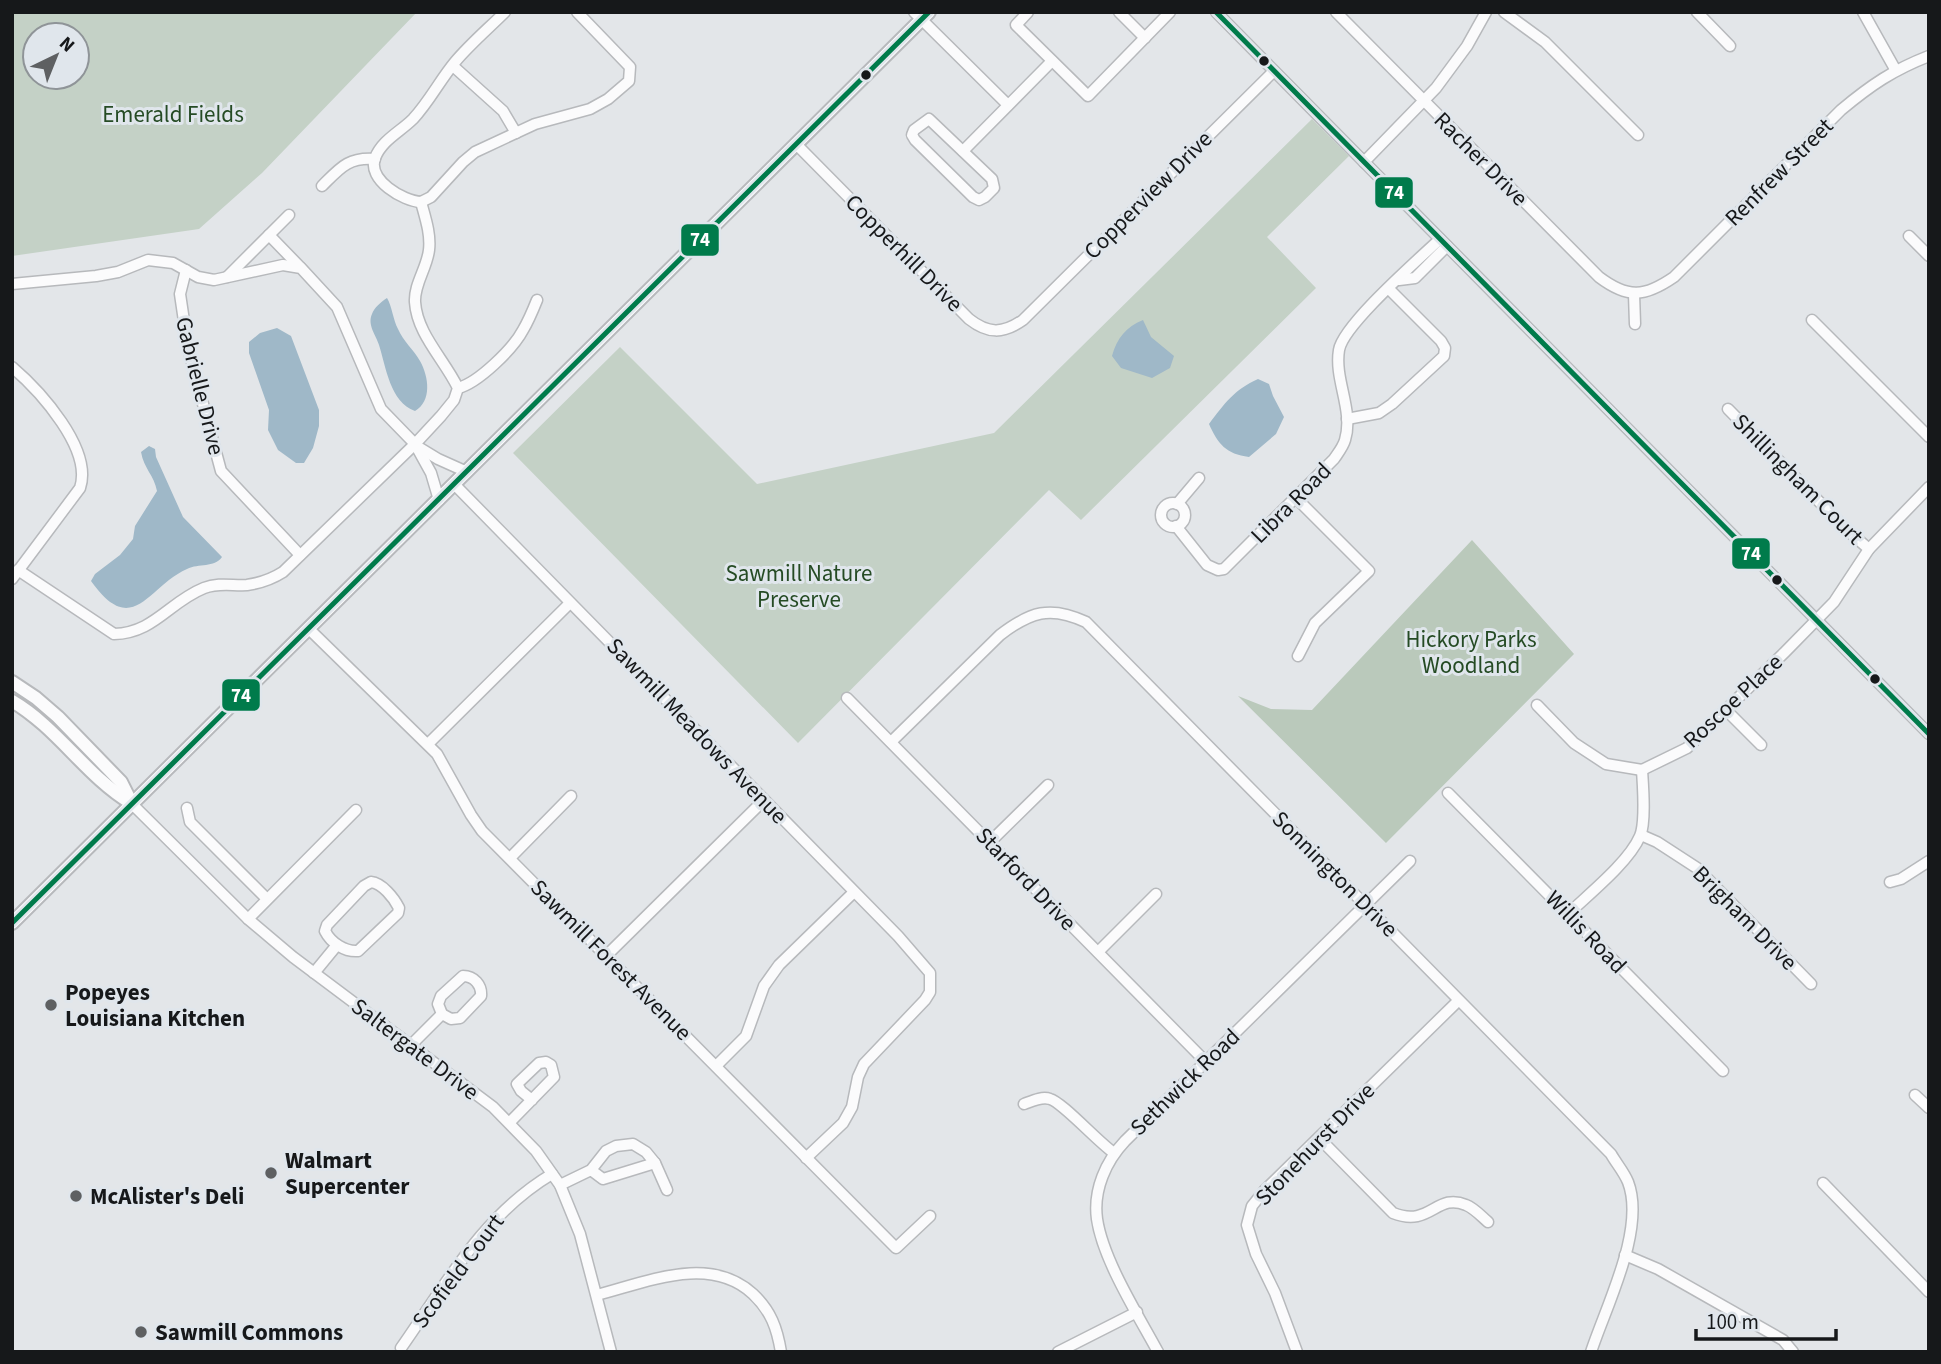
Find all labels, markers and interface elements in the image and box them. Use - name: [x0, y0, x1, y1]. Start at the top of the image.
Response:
- north arrow: [21, 21, 91, 91]
- text: N: [53, 30, 80, 59]
- unlabelled marker: [1257, 54, 1271, 68]
- unlabelled marker: [859, 68, 873, 82]
- park label: Emerald Fields: [102, 98, 244, 131]
- street label: Racher Drive: [1426, 104, 1536, 214]
- street label: Renfrew Street: [1717, 110, 1841, 234]
- street label: Copperview Drive: [1076, 123, 1220, 267]
- line badge: 74: [1374, 176, 1414, 209]
- text: 74: [1384, 180, 1404, 207]
- street label: Copperhill Drive: [838, 187, 970, 319]
- line badge: 74: [680, 223, 720, 257]
- text: 74: [690, 227, 710, 254]
- street label: Gabrielle Drive: [167, 314, 233, 458]
- street label: Shillingham Court: [1725, 406, 1871, 552]
- street label: Libra Road: [1243, 455, 1339, 551]
- line badge: 74: [1731, 537, 1771, 570]
- text: 74: [1741, 541, 1761, 568]
- park label: Sawmill Nature Preserve: [725, 557, 873, 616]
- unlabelled marker: [1770, 573, 1784, 587]
- park label: Hickory Parks Woodland: [1405, 623, 1537, 682]
- street label: Sawmill Meadows Avenue: [599, 630, 795, 832]
- street label: Roscoe Place: [1676, 646, 1790, 756]
- unlabelled marker: [1868, 672, 1882, 686]
- line badge: 74: [221, 678, 261, 712]
- text: 74: [231, 683, 251, 710]
- street label: Sonnington Drive: [1264, 803, 1406, 945]
- street label: Starford Drive: [968, 820, 1084, 938]
- street label: Brigham Drive: [1685, 858, 1805, 978]
- street label: Sawmill Forest Avenue: [523, 872, 699, 1048]
- street label: Willis Road: [1538, 883, 1634, 981]
- place label: Popeyes Louisiana Kitchen: [65, 976, 245, 1035]
- street label: Saltergate Drive: [344, 990, 486, 1108]
- marker: Popeyes Louisiana Kitchen: [43, 997, 59, 1013]
- street label: Sethwick Road: [1123, 1021, 1247, 1143]
- street label: Stonehurst Drive: [1248, 1075, 1382, 1213]
- place label: Walmart Supercenter: [285, 1144, 410, 1203]
- marker: Walmart Supercenter: [263, 1165, 279, 1181]
- place label: McAlister's Deli: [90, 1180, 244, 1213]
- marker: McAlister's Deli: [68, 1188, 84, 1204]
- street label: Scofield Court: [404, 1207, 512, 1335]
- scale bar: [1696, 1298, 1836, 1342]
- text: 100 m: [1706, 1307, 1759, 1337]
- place label: Sawmill Commons: [155, 1316, 343, 1349]
- marker: Sawmill Commons: [133, 1324, 149, 1340]

